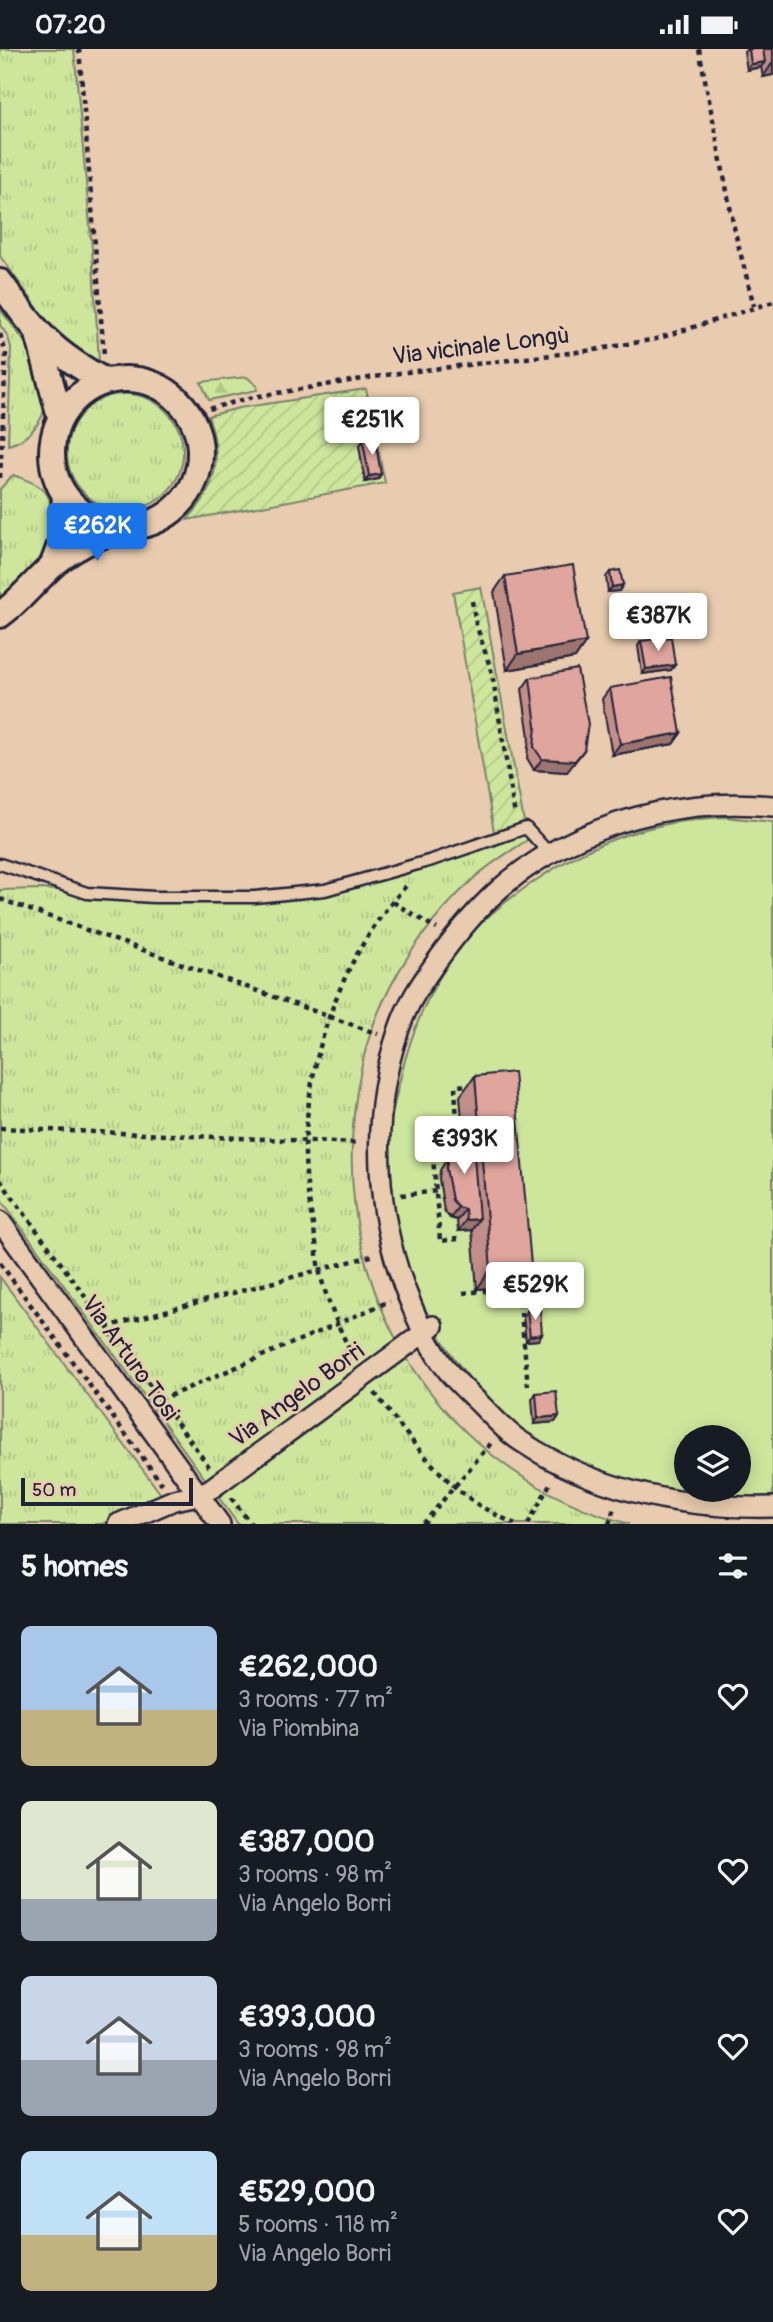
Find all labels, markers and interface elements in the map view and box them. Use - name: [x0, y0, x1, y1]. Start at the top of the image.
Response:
- text: 07:20: [35, 9, 106, 41]
- street label: Via vicinale Longù: [391, 321, 571, 371]
- pin: €251K: [323, 397, 421, 457]
- text: €251K: [340, 405, 404, 434]
- pin: €262K: [48, 503, 146, 563]
- text: €262K: [63, 511, 131, 540]
- pin: €387K: [609, 593, 707, 653]
- text: €387K: [625, 601, 691, 630]
- pin: €393K: [415, 1117, 513, 1176]
- text: €393K: [431, 1124, 497, 1153]
- pin: €529K: [486, 1263, 584, 1322]
- text: €529K: [502, 1270, 568, 1299]
- street label: Via Arturo Tosi: [75, 1290, 185, 1426]
- street label: Via Angelo Borri: [224, 1336, 370, 1454]
- map controls: [674, 1425, 751, 1502]
- button: layers: [674, 1425, 751, 1502]
- scale bar: [21, 1475, 192, 1507]
- text: 50 m: [32, 1478, 76, 1502]
- icon: filters: [714, 1547, 752, 1585]
- text: 5 homes: [21, 1548, 128, 1585]
- text: €262,000: [238, 1648, 378, 1685]
- icon: home: [77, 1654, 161, 1738]
- icon: heart: [714, 1677, 752, 1715]
- text: 3 rooms · 77 m²: [238, 1685, 393, 1714]
- text: Via Piombina: [238, 1714, 359, 1743]
- text: €387,000: [238, 1823, 375, 1860]
- icon: home: [77, 1829, 161, 1913]
- icon: heart: [714, 1852, 752, 1890]
- text: 3 rooms · 98 m²: [238, 1860, 392, 1889]
- text: Via Angelo Borri: [238, 1889, 391, 1918]
- text: €393,000: [238, 1998, 376, 2035]
- icon: home: [77, 2004, 161, 2088]
- icon: heart: [714, 2027, 752, 2065]
- text: 3 rooms · 98 m²: [238, 2035, 392, 2064]
- text: Via Angelo Borri: [238, 2064, 391, 2093]
- text: €529,000: [238, 2173, 375, 2210]
- icon: home: [77, 2179, 161, 2263]
- icon: heart: [714, 2202, 752, 2240]
- text: 5 rooms · 118 m²: [238, 2210, 398, 2239]
- text: Via Angelo Borri: [238, 2239, 391, 2268]

